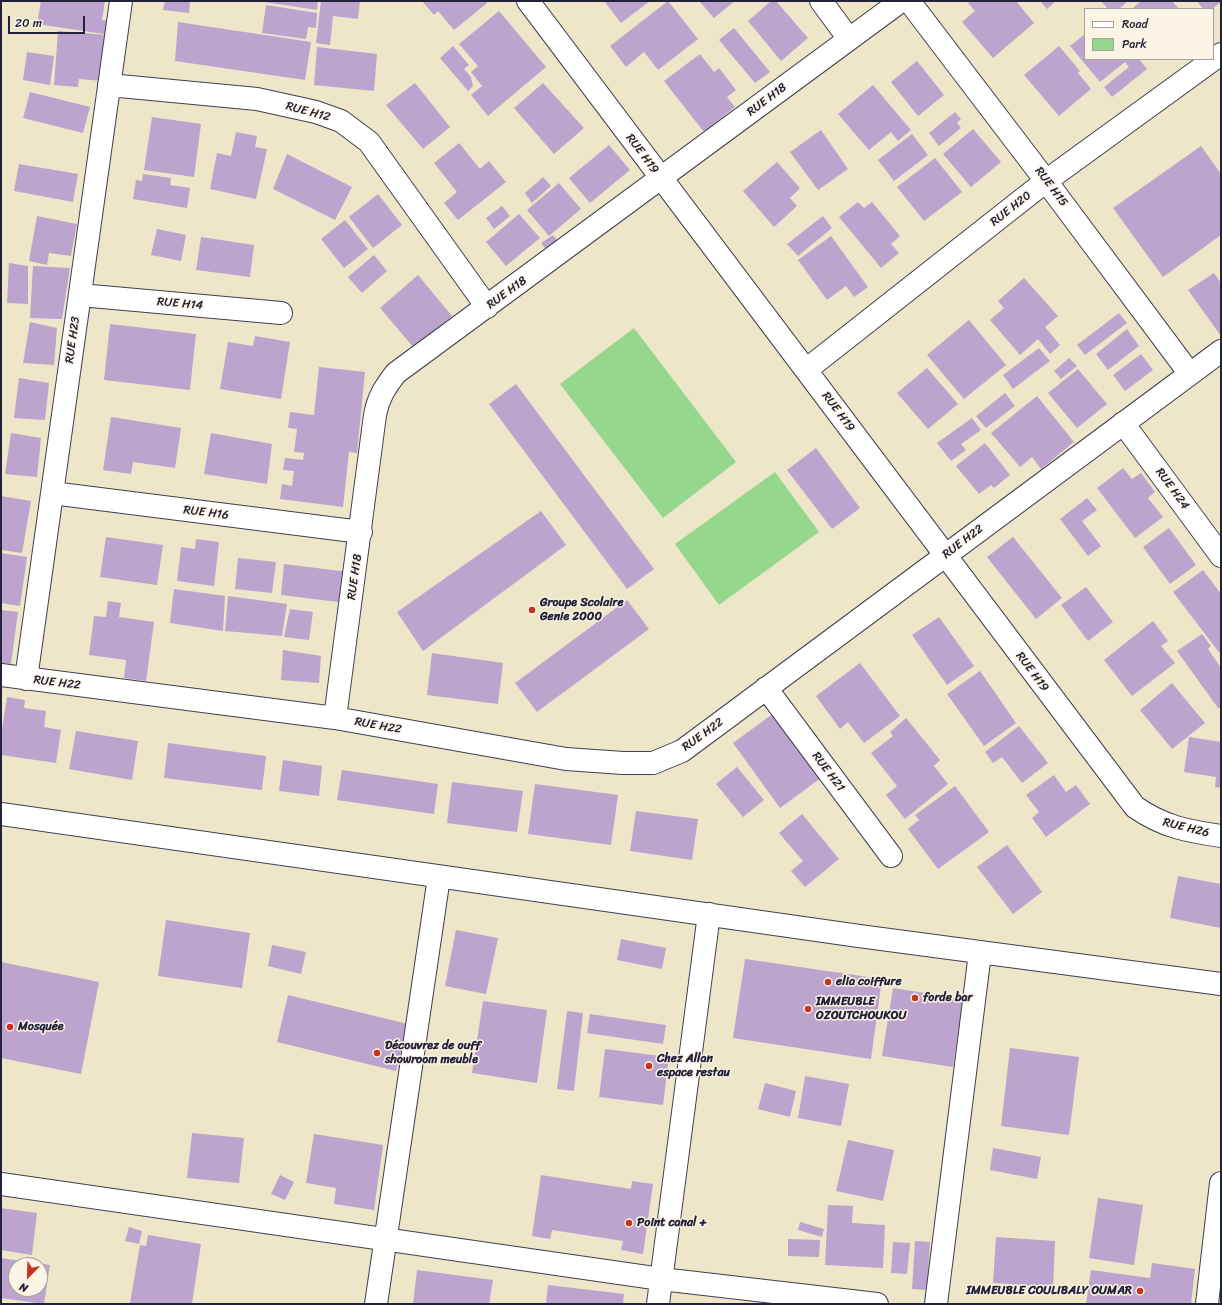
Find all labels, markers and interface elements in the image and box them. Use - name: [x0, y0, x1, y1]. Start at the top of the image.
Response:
- scale bar: [10, 8, 87, 34]
- legend: [1084, 8, 1214, 60]
- text: 20 m: [15, 12, 42, 34]
- text: Road: [1122, 13, 1148, 35]
- text: Park: [1122, 33, 1147, 55]
- street label: RUE H18: [744, 80, 790, 120]
- street label: RUE H12: [284, 99, 332, 125]
- street label: RUE H19: [622, 131, 662, 177]
- street label: RUE H15: [1031, 164, 1071, 210]
- street label: RUE H20: [988, 189, 1034, 229]
- street label: RUE H18: [484, 274, 530, 312]
- street label: RUE H14: [156, 295, 204, 313]
- street label: RUE H23: [63, 316, 83, 364]
- street label: RUE H19: [818, 389, 858, 435]
- street label: RUE H24: [1152, 465, 1192, 513]
- street label: RUE H16: [183, 503, 229, 523]
- street label: RUE H22: [940, 522, 986, 562]
- street label: RUE H18: [345, 553, 365, 601]
- place label: Groupe Scolaire Genie 2000: [540, 596, 624, 624]
- marker: Groupe Scolaire Genie 2000: [527, 605, 537, 615]
- street label: RUE H19: [1012, 649, 1052, 695]
- street label: RUE H22: [33, 673, 81, 693]
- street label: RUE H22: [353, 715, 403, 737]
- street label: RUE H22: [680, 715, 726, 755]
- street label: RUE H21: [809, 749, 847, 795]
- street label: RUE H26: [1161, 815, 1211, 841]
- place label: elia coiffure: [836, 975, 902, 989]
- marker: elia coiffure: [823, 977, 833, 987]
- place label: forde bar: [923, 991, 972, 1005]
- marker: forde bar: [910, 993, 920, 1003]
- place label: IMMEUBLE OZOUTCHOUKOU: [816, 995, 906, 1023]
- marker: IMMEUBLE OZOUTCHOUKOU: [803, 1004, 813, 1014]
- place label: Mosquée: [18, 1020, 64, 1034]
- marker: Mosquée: [5, 1022, 15, 1032]
- place label: Découvrez de ouff showroom meuble: [385, 1039, 481, 1067]
- marker: Découvrez de ouff showroom meuble: [372, 1048, 382, 1058]
- place label: Chez Allan espace restau: [657, 1052, 730, 1080]
- marker: Chez Allan espace restau: [644, 1061, 654, 1071]
- place label: Point canal +: [637, 1216, 707, 1230]
- marker: Point canal +: [624, 1218, 634, 1228]
- north arrow: [8, 1257, 48, 1297]
- text: N: [16, 1277, 31, 1298]
- place label: IMMEUBLE COULIBALY OUMAR: [966, 1284, 1132, 1298]
- marker: IMMEUBLE COULIBALY OUMAR: [1135, 1286, 1145, 1296]

